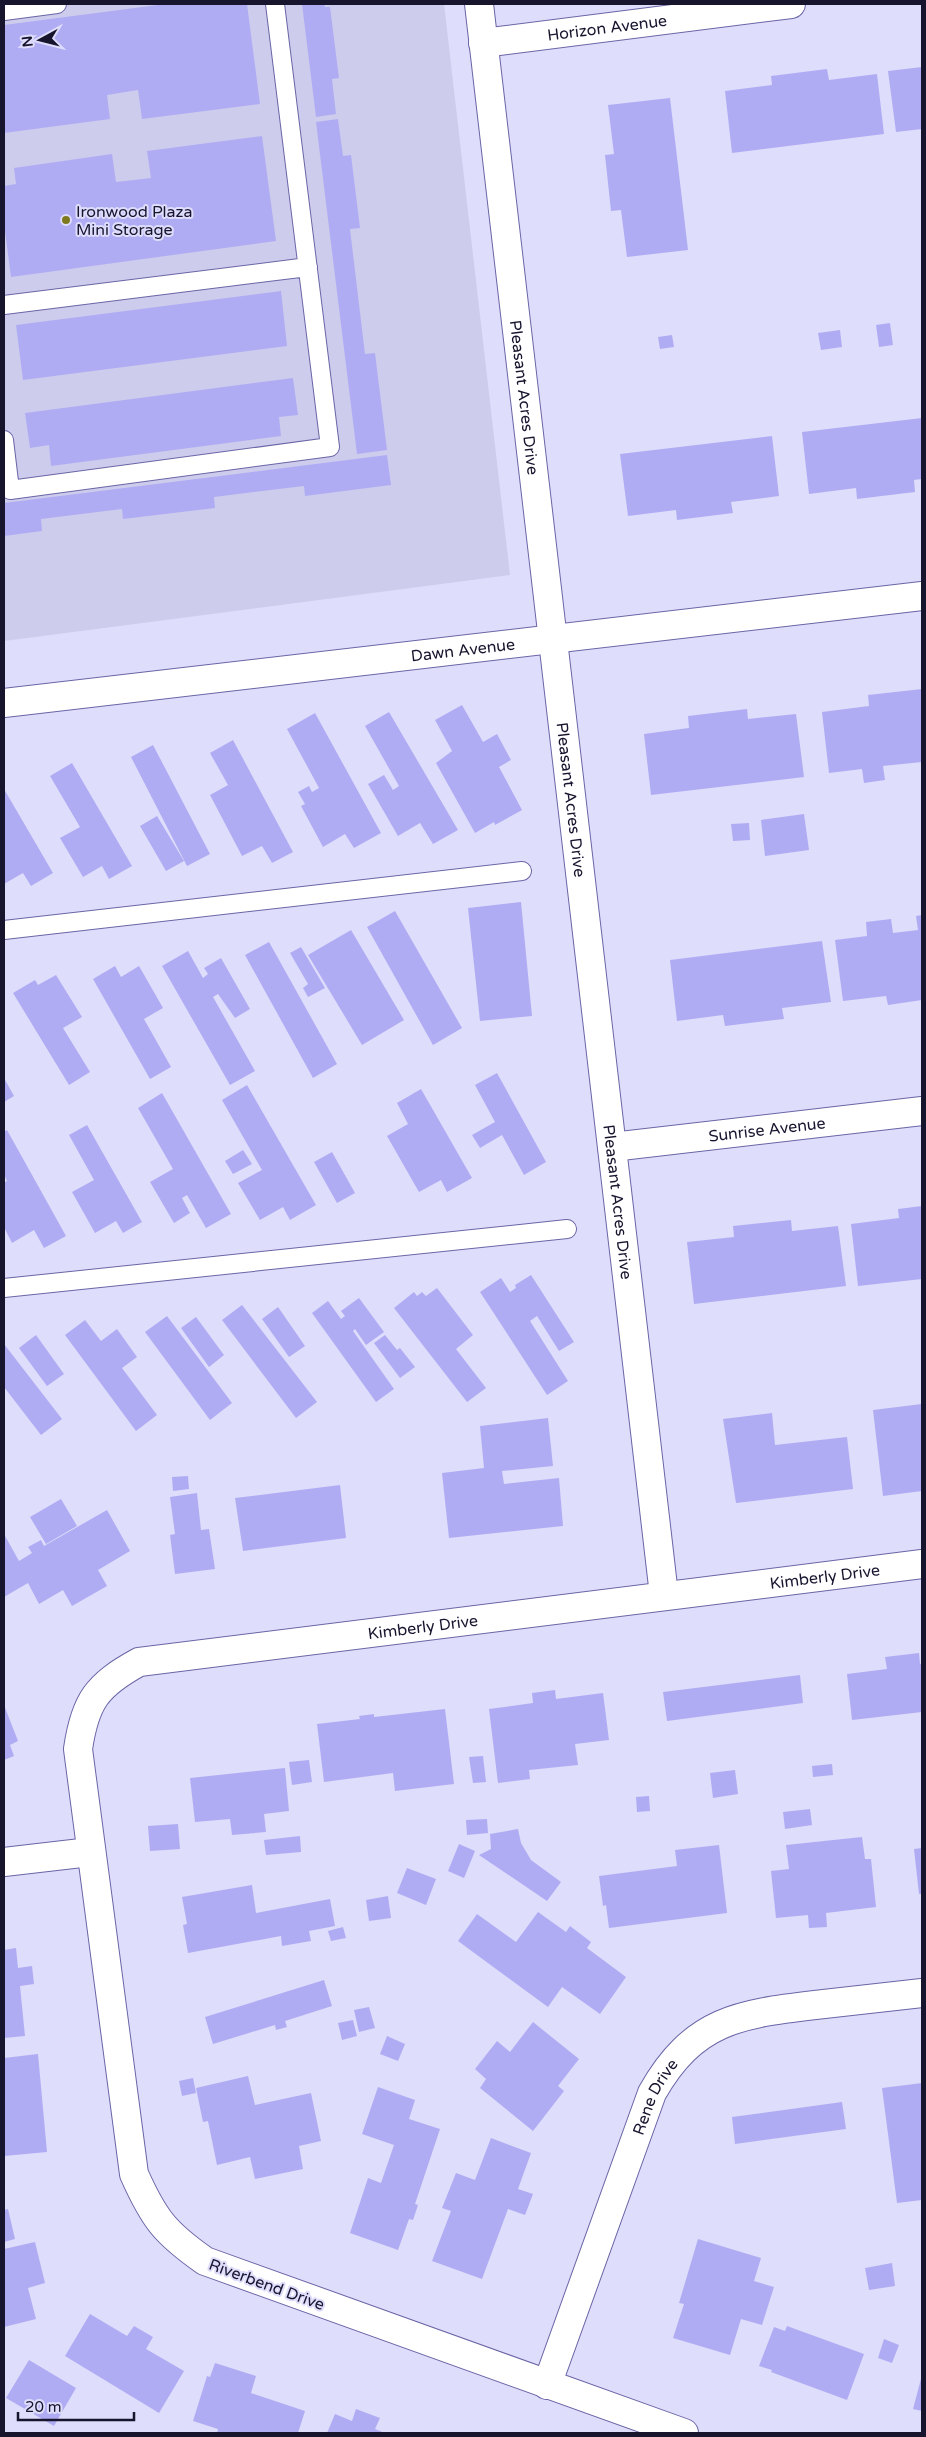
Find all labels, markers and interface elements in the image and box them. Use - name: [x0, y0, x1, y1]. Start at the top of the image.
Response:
- street label: Horizon Avenue: [546, 11, 668, 46]
- north arrow: [15, 15, 65, 65]
- text: N: [18, 35, 37, 48]
- place label: Ironwood Plaza Mini Storage: [76, 202, 192, 240]
- marker: Ironwood Plaza Mini Storage: [60, 214, 72, 226]
- street label: Pleasant Acres Drive: [505, 319, 543, 476]
- street label: Dawn Avenue: [410, 635, 516, 666]
- street label: Pleasant Acres Drive: [552, 721, 589, 878]
- street label: Sunrise Avenue: [708, 1113, 827, 1147]
- street label: Pleasant Acres Drive: [598, 1124, 636, 1281]
- street label: Kimberly Drive: [769, 1560, 881, 1594]
- street label: Kimberly Drive: [367, 1611, 479, 1644]
- street label: Rene Drive: [629, 2055, 683, 2138]
- street label: Riverbend Drive: [206, 2255, 327, 2315]
- scale bar: [18, 2390, 134, 2422]
- text: 20 m: [25, 2398, 62, 2416]

